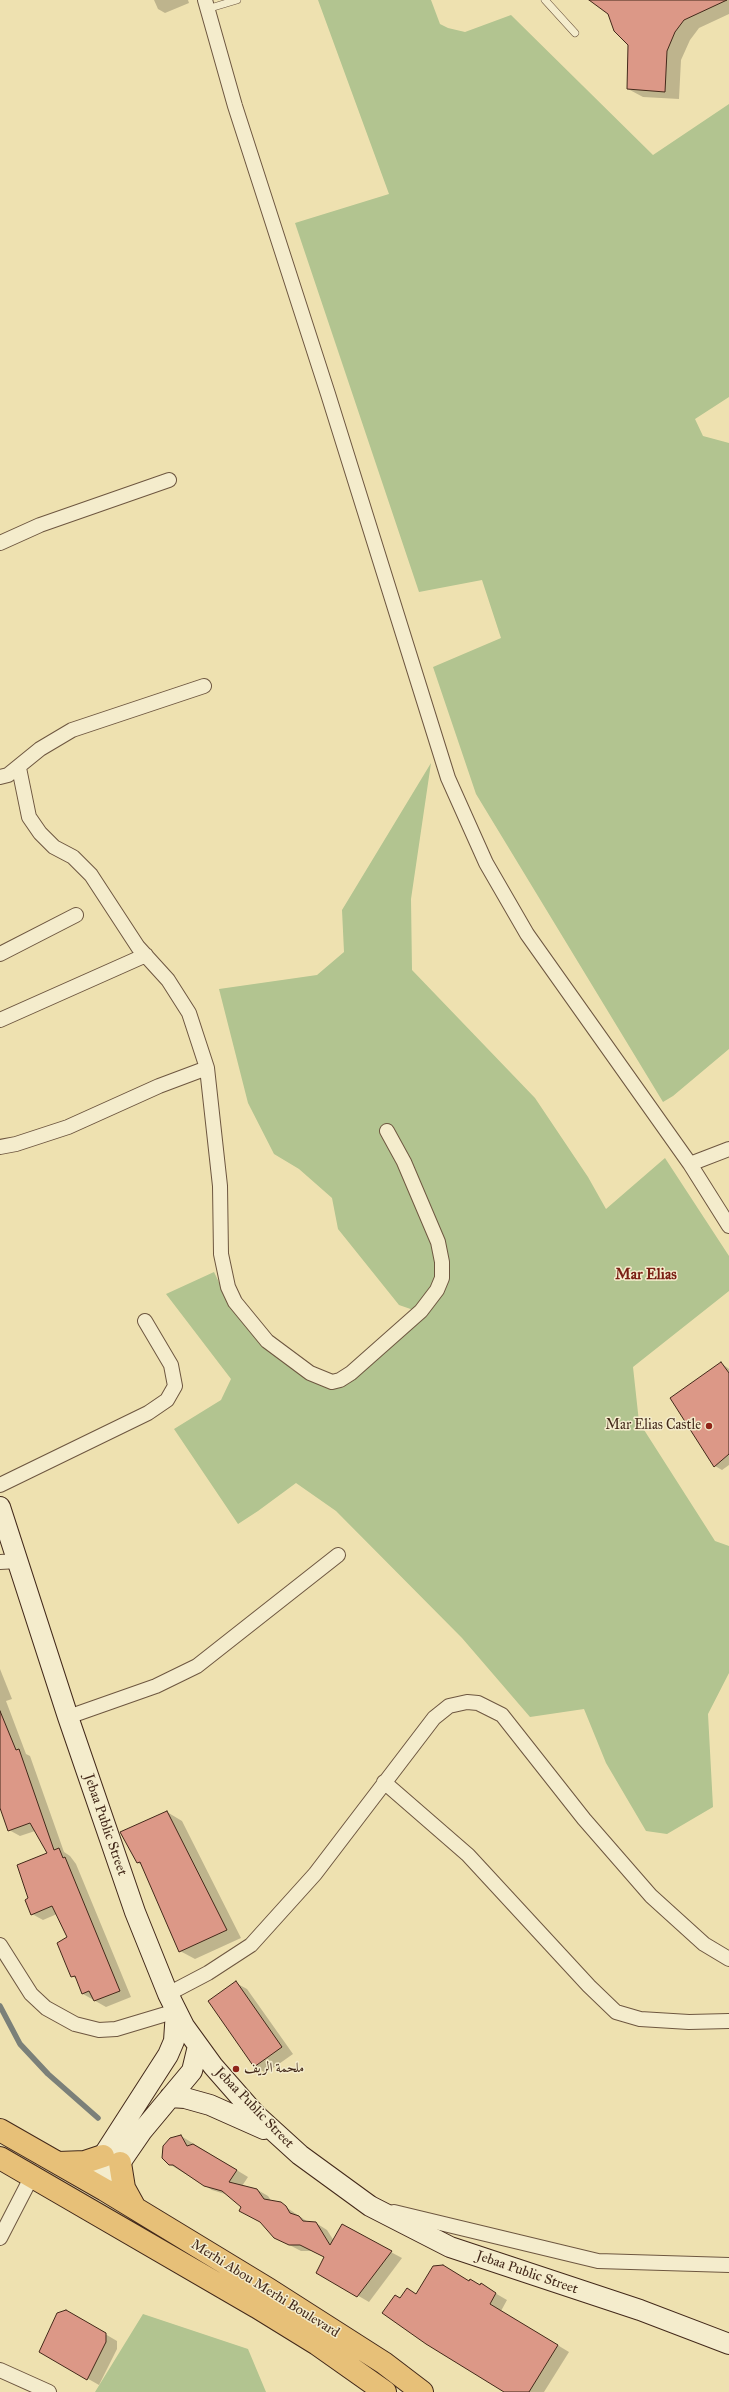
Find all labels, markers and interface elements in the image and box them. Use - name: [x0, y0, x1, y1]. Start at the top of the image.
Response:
- district label: Mar Elias: [615, 1266, 677, 1284]
- place label: Mar Elias Castle: [606, 1418, 701, 1434]
- marker: Mar Elias Castle: [704, 1421, 714, 1431]
- street label: Jebaa Public Street: [80, 1772, 130, 1878]
- place label: ملحمة الريف: [244, 2061, 304, 2077]
- street label: Jebaa Public Street: [211, 2064, 297, 2152]
- marker: ملحمة الريف: [231, 2064, 241, 2074]
- street label: Merhi Abou Merhi Boulevard: [188, 2236, 342, 2342]
- street label: Jebaa Public Street: [474, 2248, 580, 2298]

